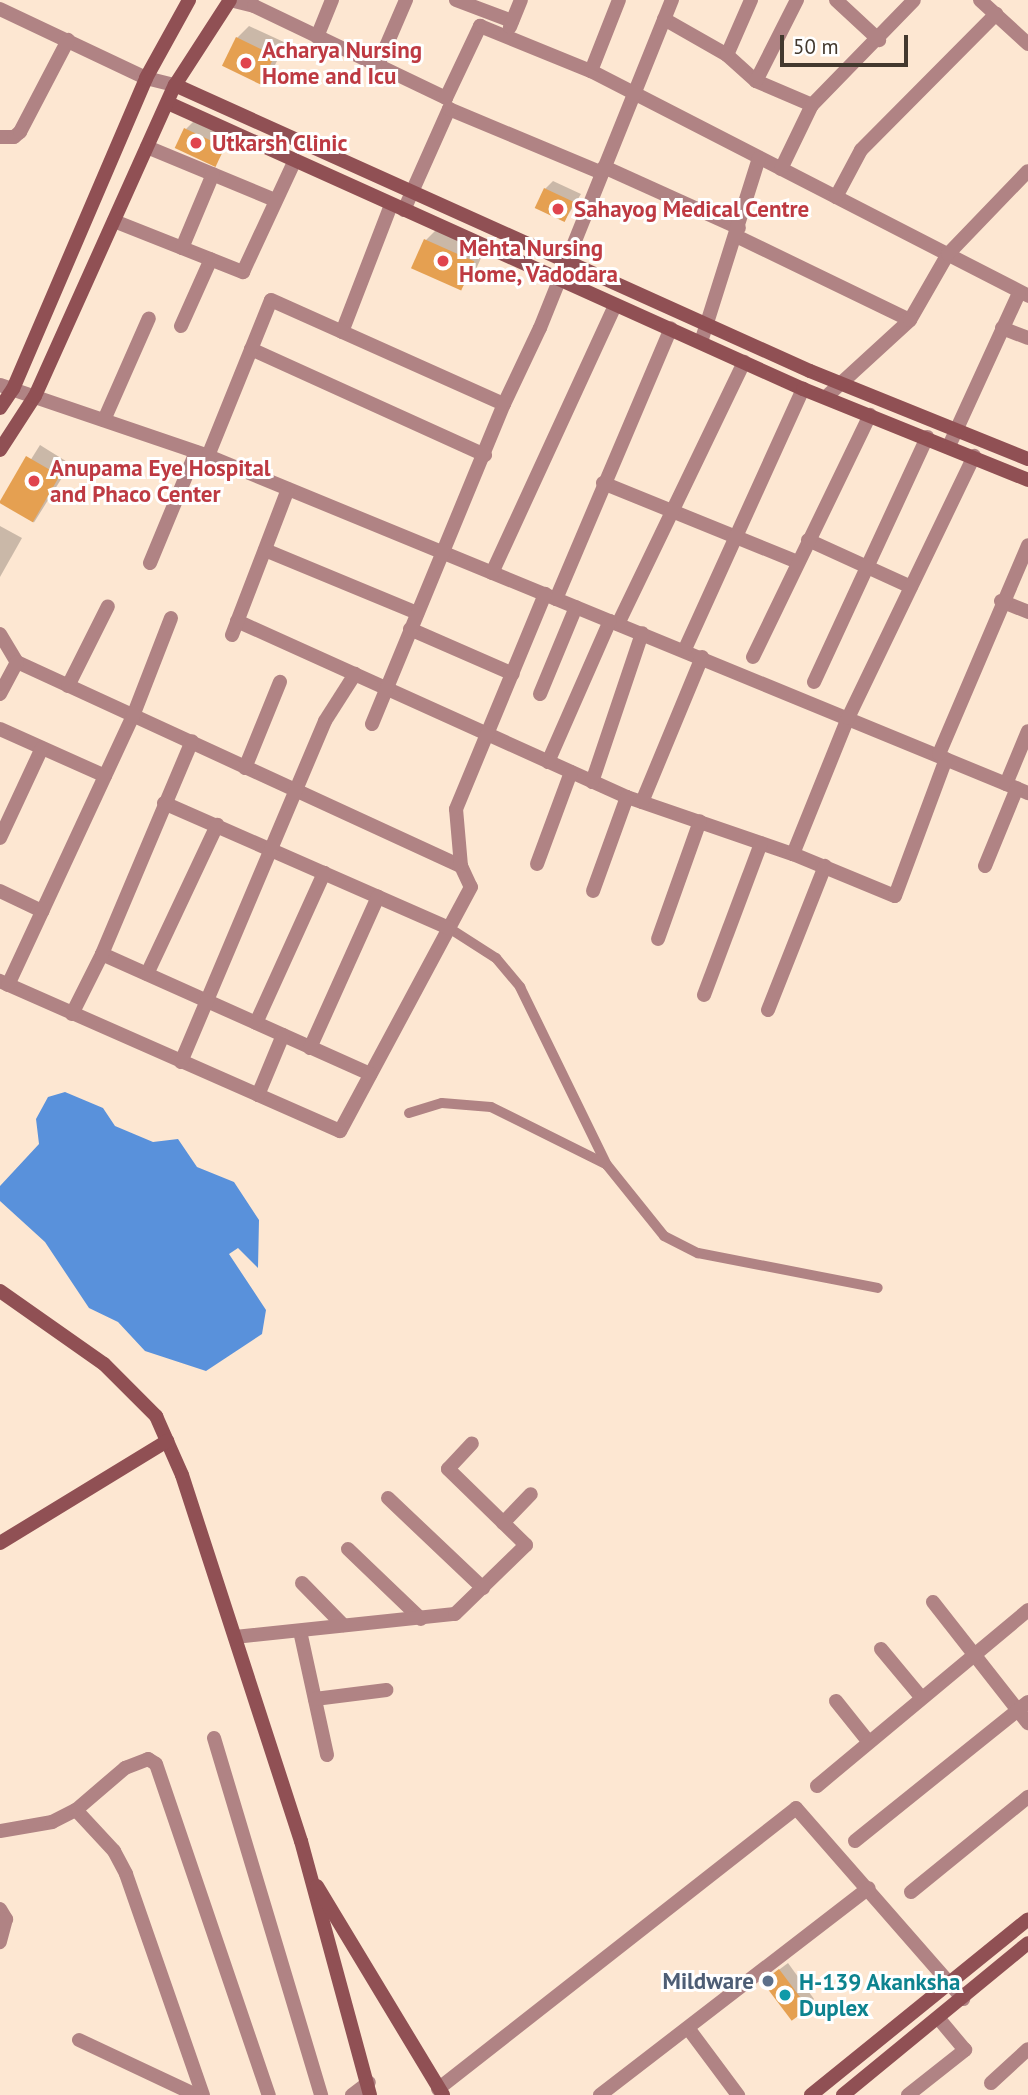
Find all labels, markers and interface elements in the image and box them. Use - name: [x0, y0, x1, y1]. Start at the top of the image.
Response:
- scale bar: [783, 21, 911, 65]
- text: 50 m: [793, 33, 839, 60]
- place label: Acharya Nursing Home and Icu: [262, 36, 422, 90]
- marker: Acharya Nursing Home and Icu: [236, 53, 256, 73]
- place label: Utkarsh Clinic: [212, 129, 348, 157]
- marker: Utkarsh Clinic: [186, 133, 206, 153]
- place label: Sahayog Medical Centre: [574, 195, 810, 223]
- marker: Sahayog Medical Centre: [548, 199, 568, 219]
- place label: Mehta Nursing Home, Vadodara: [459, 234, 620, 288]
- marker: Mehta Nursing Home, Vadodara: [433, 251, 453, 271]
- place label: Anupama Eye Hospital and Phaco Center: [50, 454, 271, 508]
- marker: Anupama Eye Hospital and Phaco Center: [24, 471, 44, 491]
- place label: Mildware: [663, 1967, 754, 1995]
- place label: H-139 Akanksha Duplex: [799, 1968, 961, 2022]
- marker: Mildware: [760, 1973, 776, 1989]
- marker: H-139 Akanksha Duplex: [777, 1987, 793, 2003]

